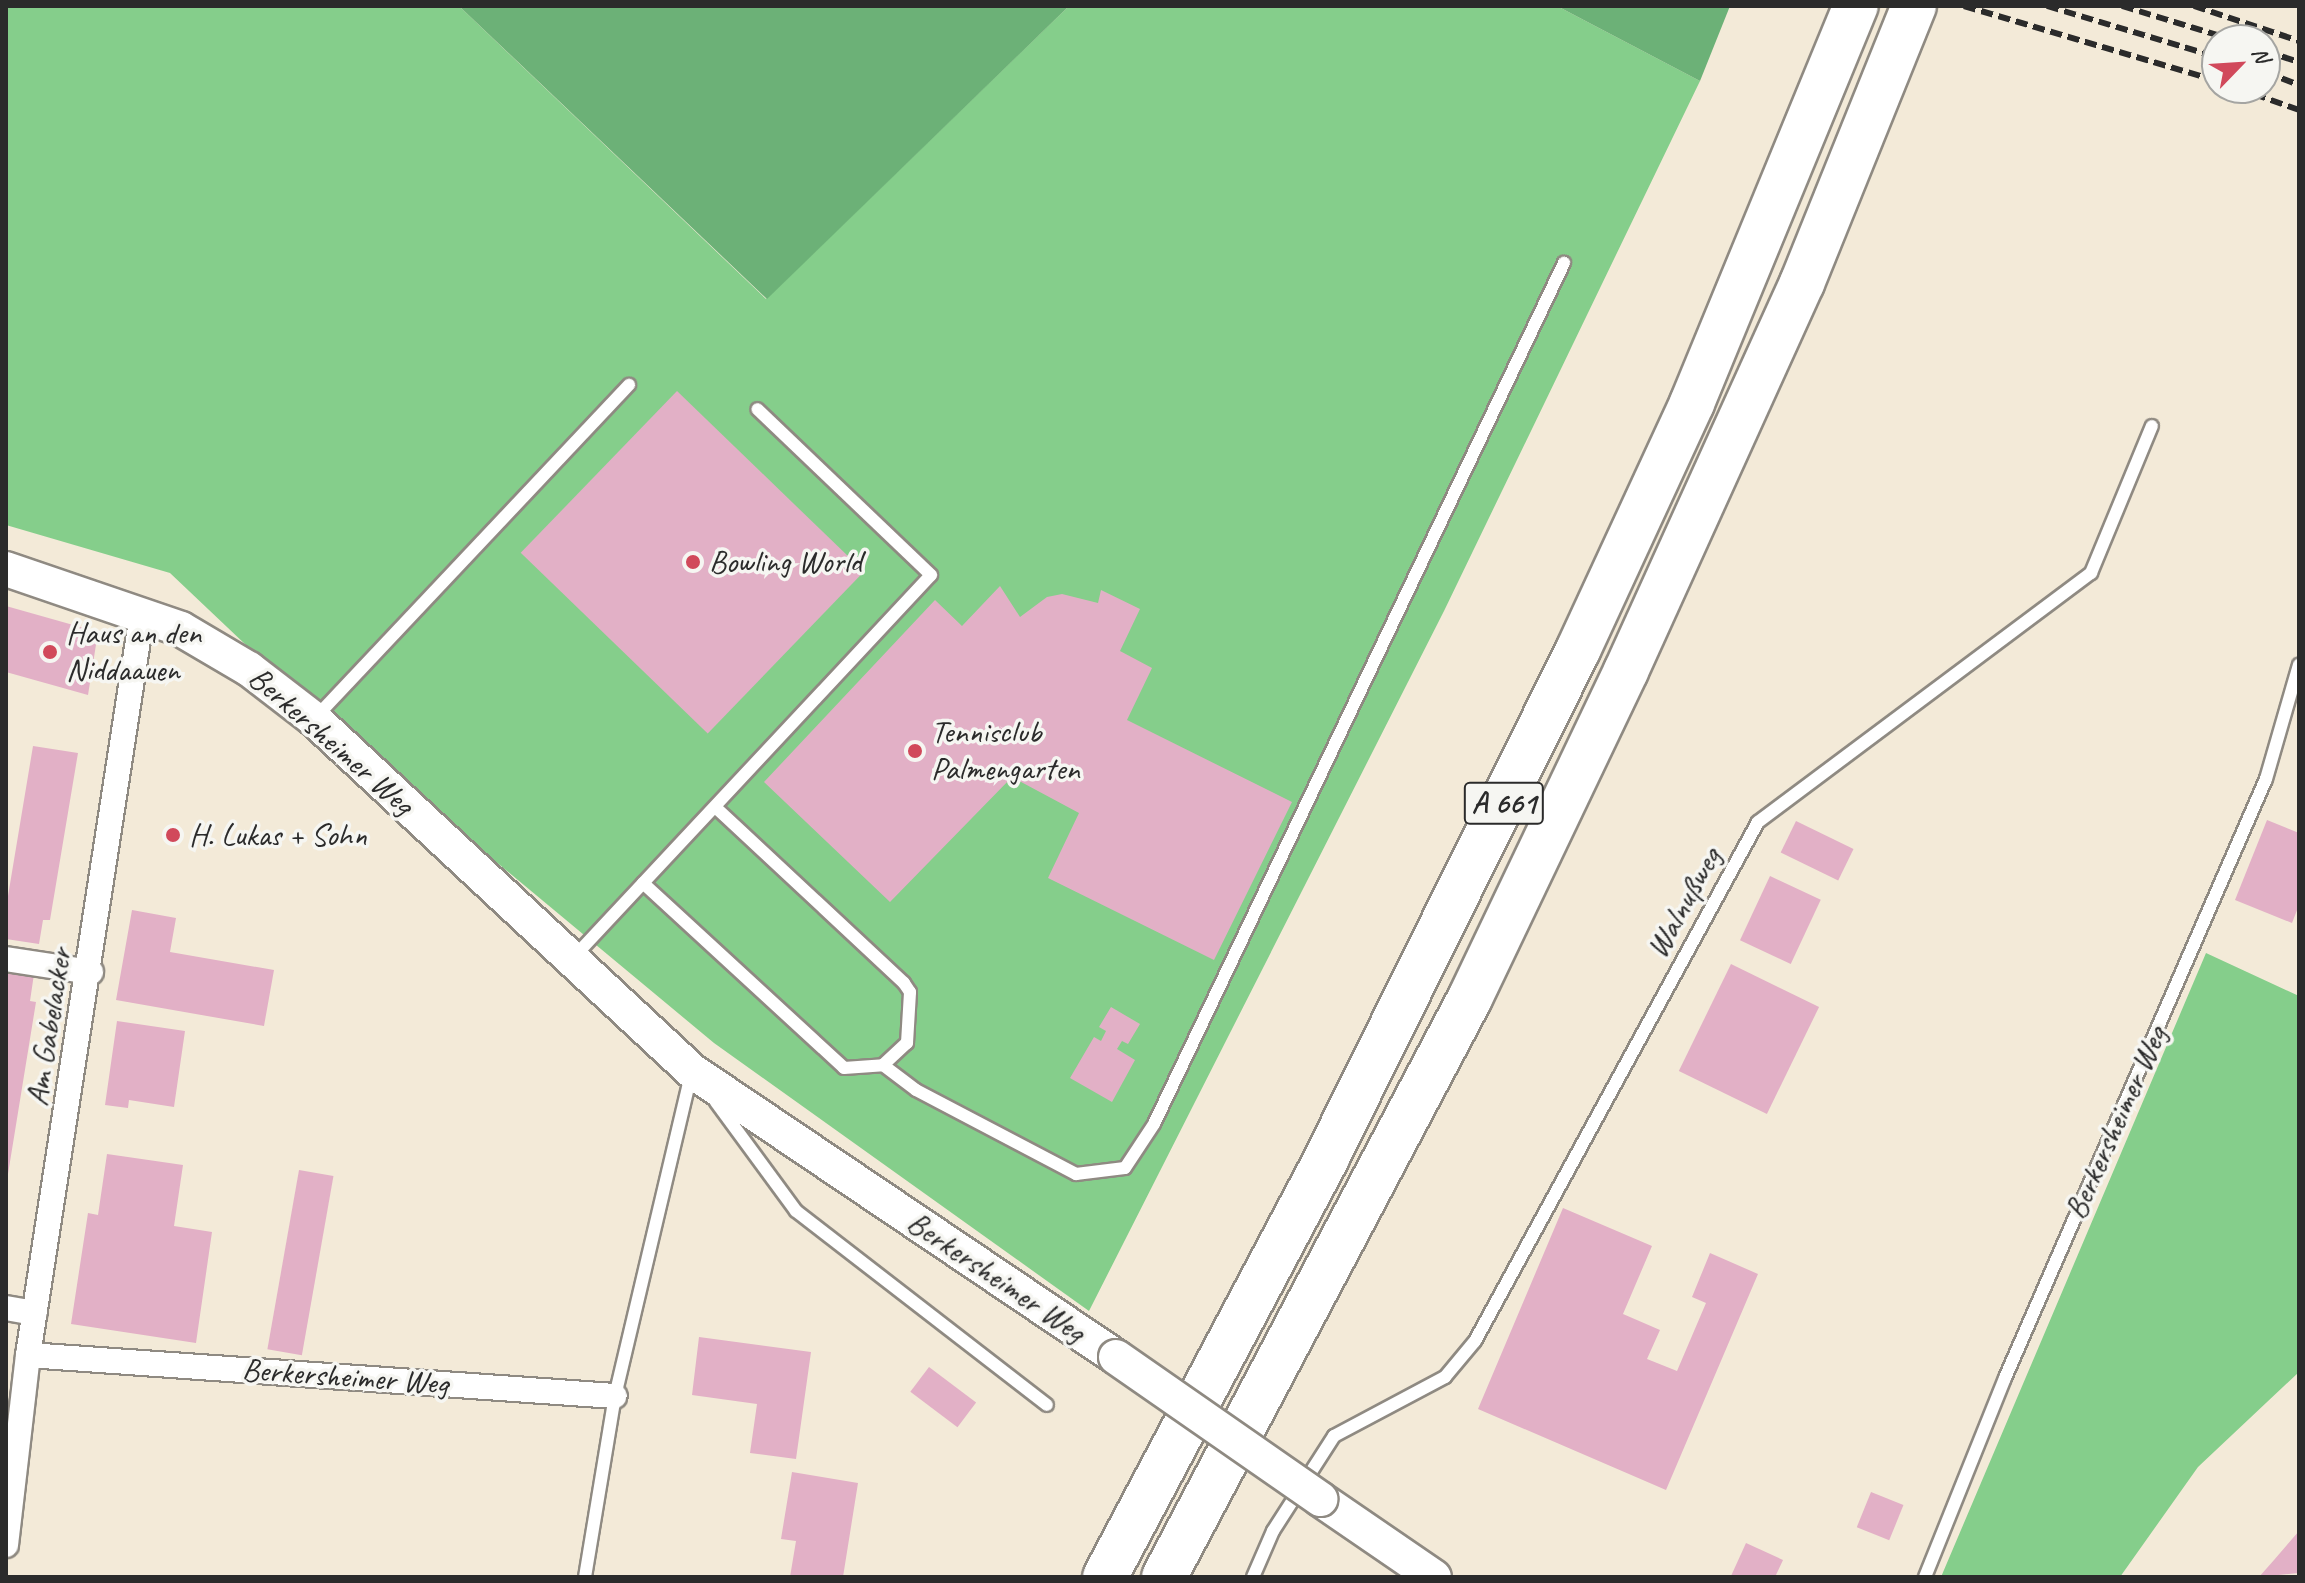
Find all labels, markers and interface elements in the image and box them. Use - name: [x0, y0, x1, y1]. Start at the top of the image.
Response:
- north arrow: [2201, 24, 2281, 104]
- text: N: [2245, 43, 2277, 67]
- place label: Bowling World: [709, 543, 862, 581]
- marker: Bowling World: [684, 553, 702, 571]
- place label: Haus an den Niddaauen: [66, 615, 202, 690]
- marker: Haus an den Niddaauen: [41, 643, 59, 661]
- street label: Berkersheimer Weg: [240, 659, 422, 823]
- place label: Tennisclub Palmengarten: [931, 714, 1080, 789]
- marker: Tennisclub Palmengarten: [906, 742, 924, 760]
- road number: A 661: [1462, 777, 1546, 829]
- place label: H. Lukas + Sohn: [189, 816, 367, 854]
- marker: H. Lukas + Sohn: [164, 826, 182, 844]
- street label: Walnußweg: [1638, 841, 1730, 965]
- street label: Am Gabelacker: [18, 945, 80, 1109]
- street label: Berkersheimer Weg: [2056, 1021, 2176, 1225]
- street label: Berkersheimer Weg: [900, 1203, 1092, 1351]
- street label: Berkersheimer Weg: [241, 1351, 449, 1403]

